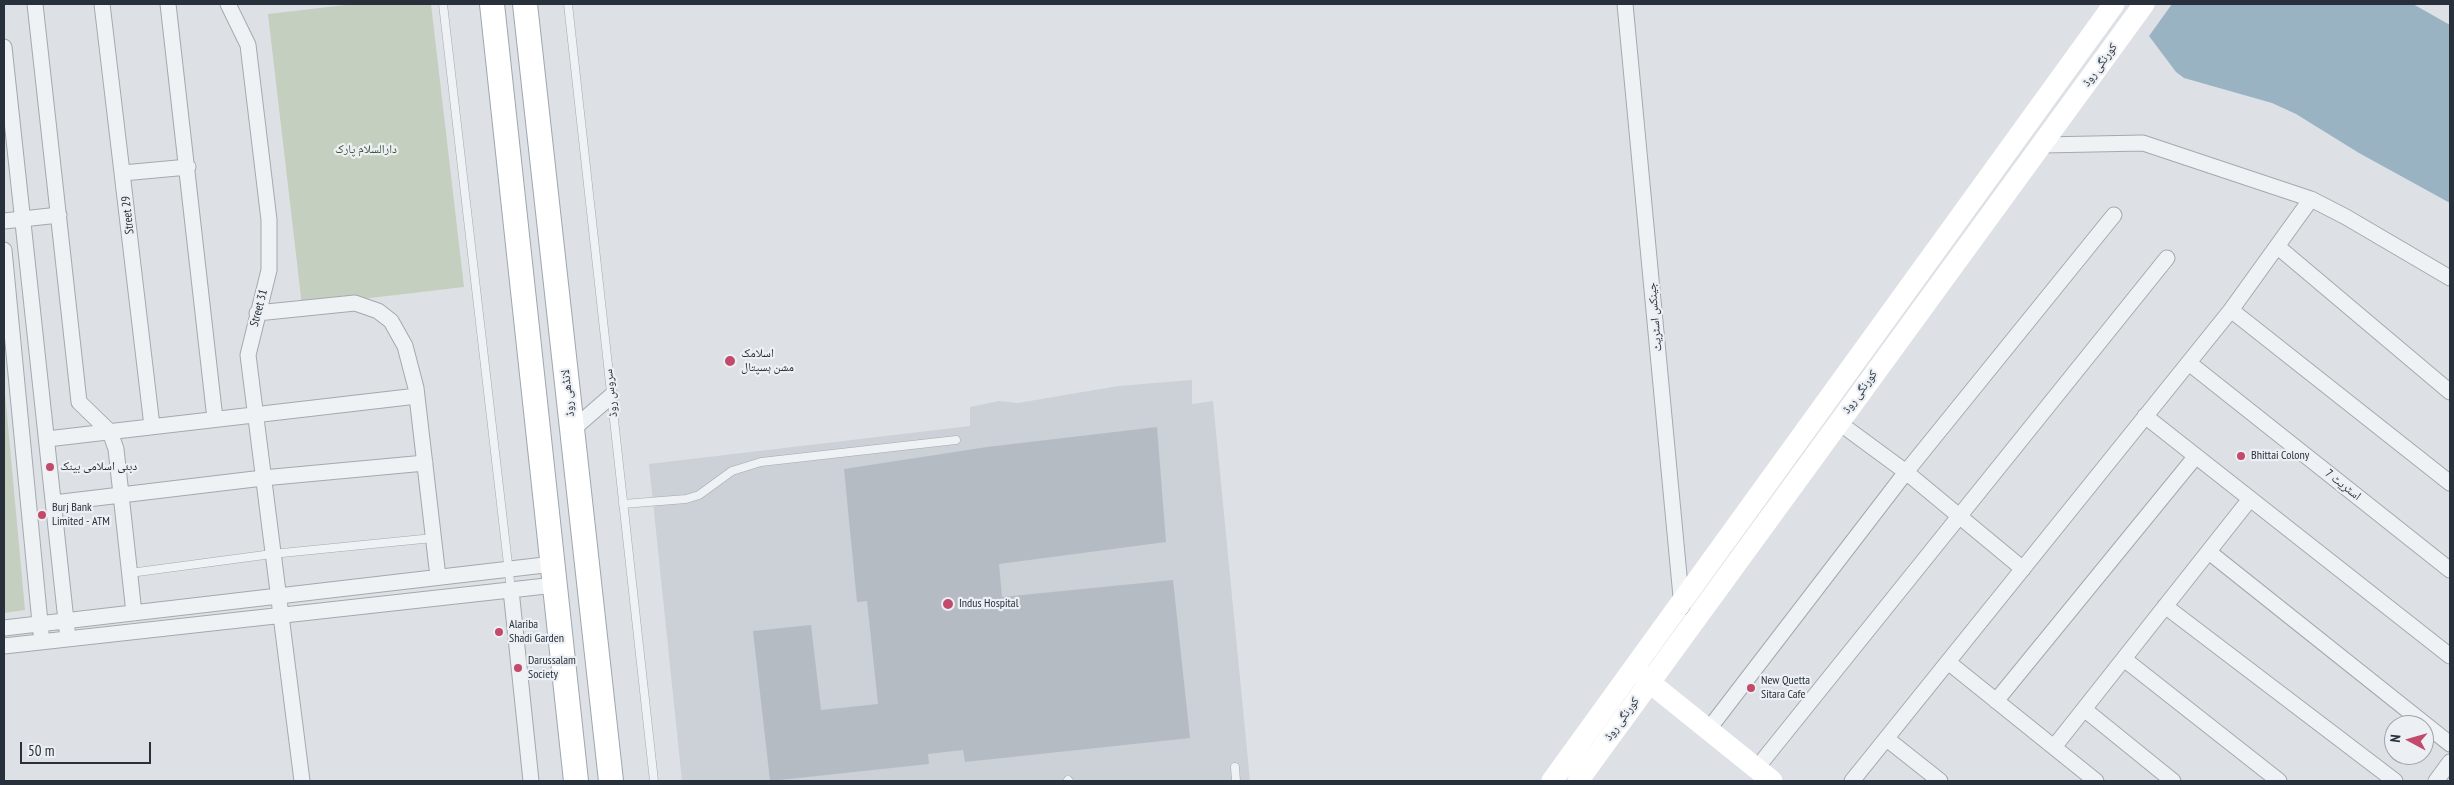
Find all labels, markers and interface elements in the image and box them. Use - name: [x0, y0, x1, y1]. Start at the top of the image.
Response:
- street label: کورنگی روڈ: [2079, 41, 2121, 89]
- park label: دارالسلام پارک: [335, 143, 397, 157]
- street label: Street 29: [119, 195, 137, 235]
- street label: جینکس اسٹریٹ: [1645, 282, 1665, 352]
- street label: Street 31: [247, 288, 271, 328]
- place label: اسلامک مشن ہسپتال: [741, 347, 794, 375]
- marker: اسلامک مشن ہسپتال: [723, 354, 737, 368]
- street label: سروس روڈ: [601, 368, 621, 418]
- street label: کورنگی روڈ: [1839, 368, 1881, 416]
- street label: لانڈھی روڈ: [558, 369, 578, 417]
- place label: Bhittai Colony: [2251, 449, 2309, 463]
- marker: Bhittai Colony: [2235, 450, 2247, 462]
- place label: دبئی اسلامی بینک: [60, 460, 137, 474]
- marker: دبئی اسلامی بینک: [44, 461, 56, 473]
- street label: اسٹریٹ 7: [2322, 466, 2364, 504]
- place label: Burj Bank Limited - ATM: [52, 501, 110, 529]
- marker: Burj Bank Limited - ATM: [36, 509, 48, 521]
- marker: Indus Hospital: [941, 597, 955, 611]
- place label: Indus Hospital: [959, 597, 1018, 611]
- place label: Alariba Shadi Garden: [509, 618, 564, 646]
- marker: Alariba Shadi Garden: [493, 626, 505, 638]
- place label: Darussalam Society: [528, 654, 576, 682]
- marker: Darussalam Society: [512, 662, 524, 674]
- place label: New Quetta Sitara Cafe: [1761, 674, 1810, 702]
- marker: New Quetta Sitara Cafe: [1745, 682, 1757, 694]
- street label: کورنگی روڈ: [1601, 695, 1643, 743]
- north arrow: [2384, 715, 2434, 765]
- scale bar: [22, 732, 154, 764]
- text: N: [2386, 734, 2404, 743]
- text: 50 m: [28, 741, 54, 760]

